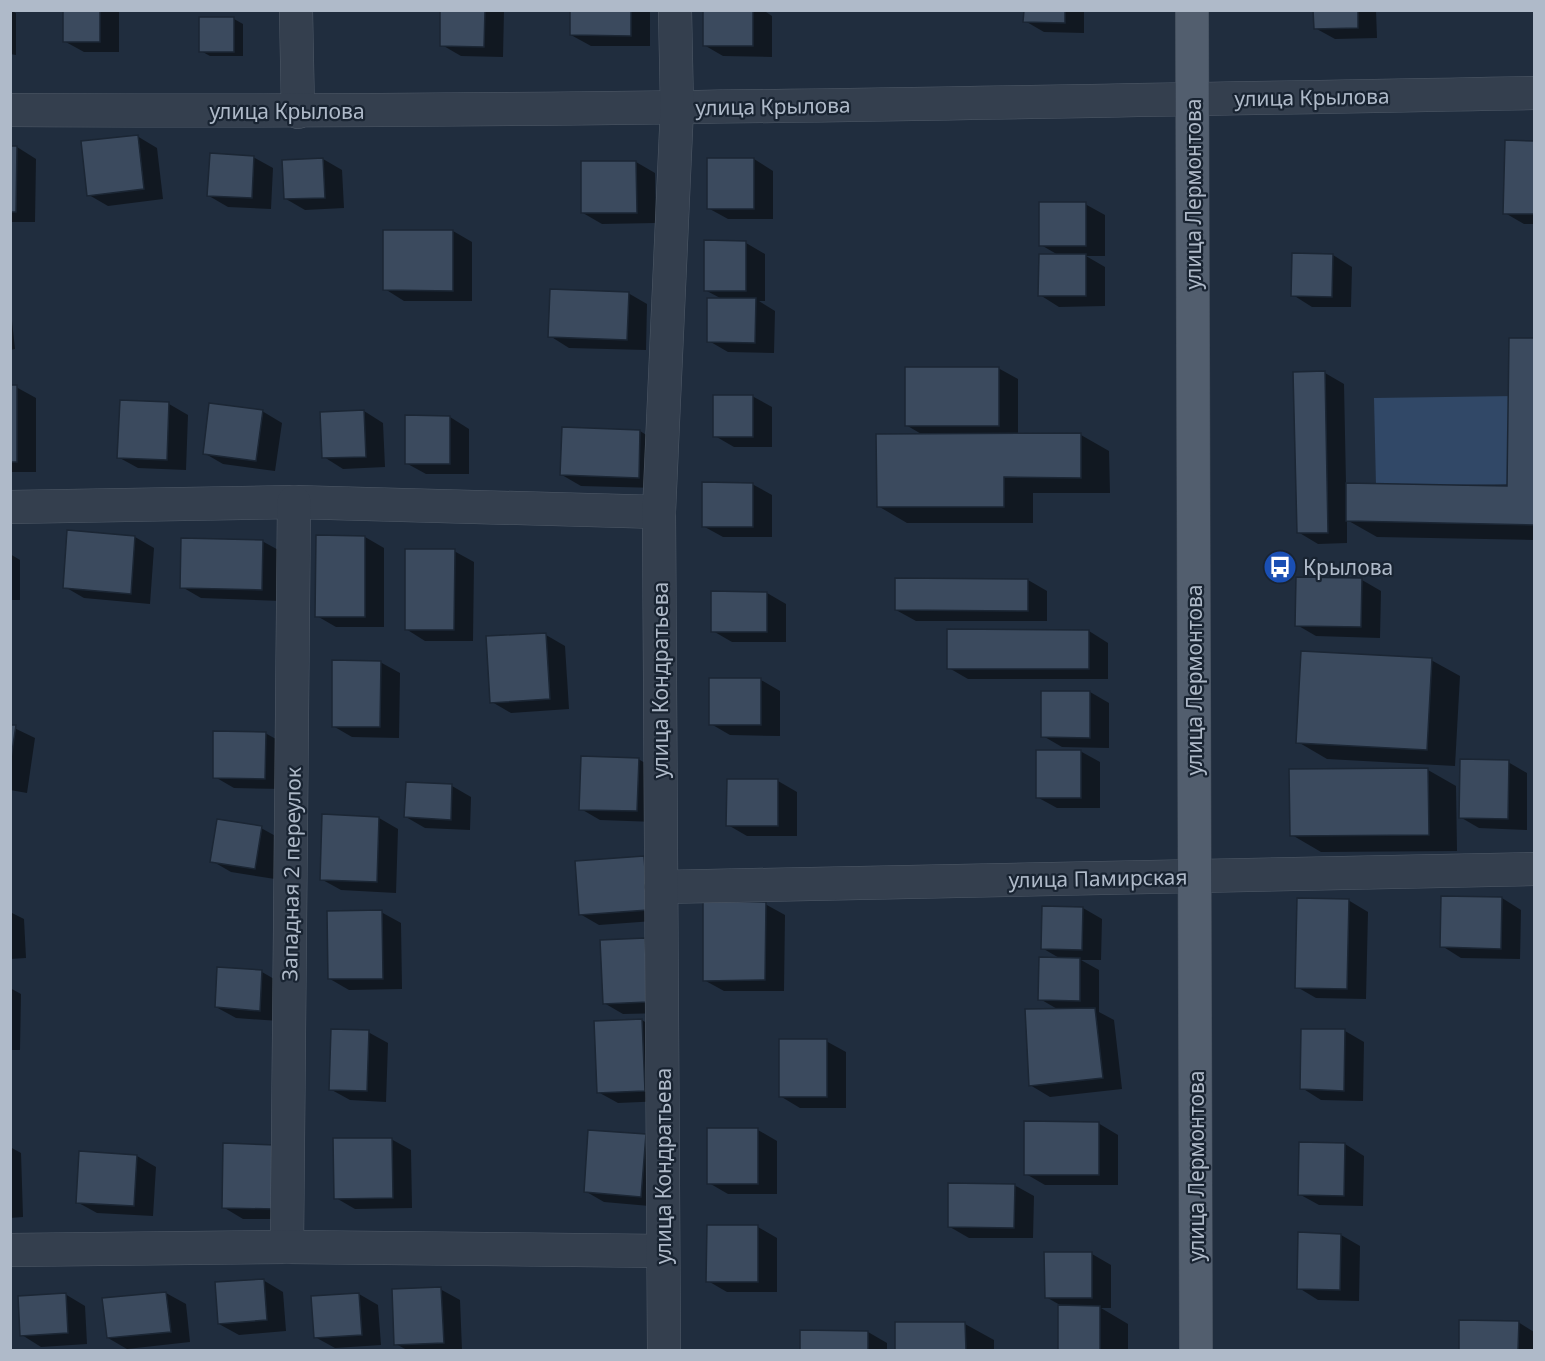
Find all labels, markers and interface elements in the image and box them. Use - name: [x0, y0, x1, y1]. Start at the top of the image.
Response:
- street label: улица Крылова: [1234, 82, 1390, 112]
- street label: улица Крылова: [695, 91, 851, 121]
- street label: улица Крылова: [209, 97, 365, 125]
- street label: улица Лермонтова: [1179, 98, 1207, 290]
- bus stop icon: Крылова: [1262, 549, 1298, 585]
- place label: Крылова: [1303, 553, 1393, 581]
- street label: улица Кондратьева: [646, 582, 674, 778]
- street label: улица Лермонтова: [1180, 584, 1208, 776]
- street label: Западная 2 переулок: [275, 767, 307, 981]
- street label: улица Памирская: [1008, 862, 1188, 894]
- street label: улица Кондратьева: [649, 1068, 677, 1264]
- street label: улица Лермонтова: [1182, 1070, 1210, 1262]

